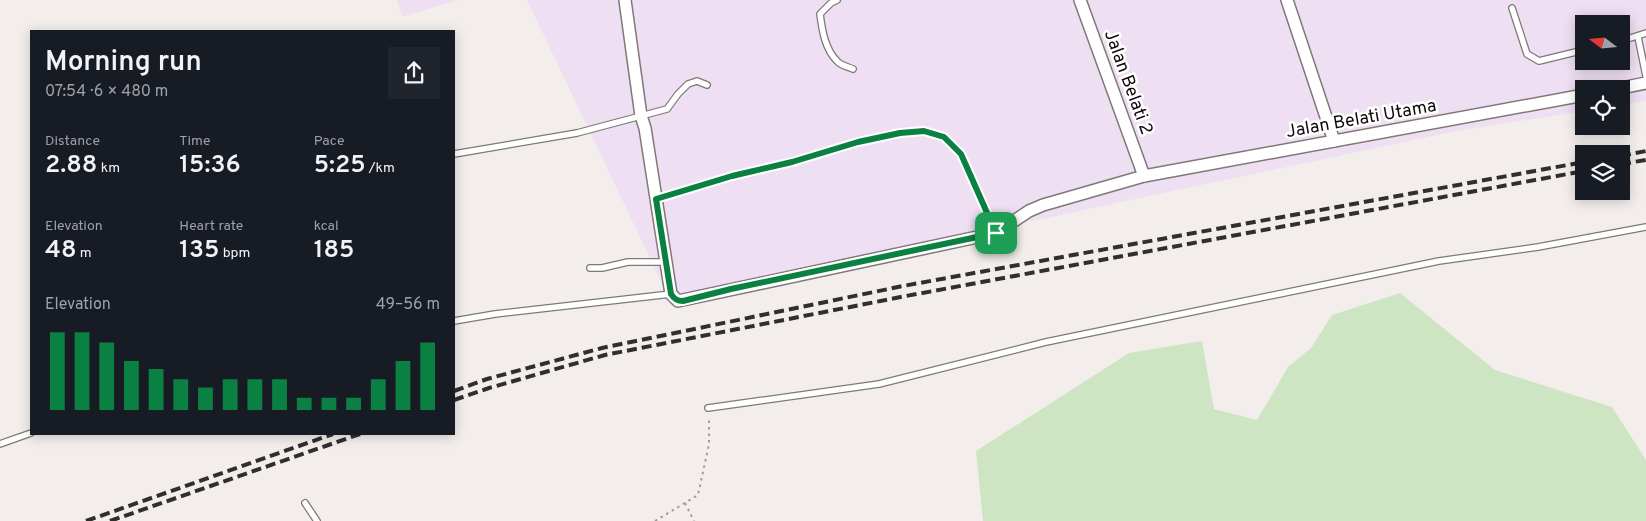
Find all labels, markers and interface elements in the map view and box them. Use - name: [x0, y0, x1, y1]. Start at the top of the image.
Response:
- north arrow: [1575, 15, 1630, 70]
- map controls: [1575, 15, 1630, 200]
- street label: Jalan Belati 2: [1098, 27, 1157, 138]
- text: Morning run: [45, 45, 202, 81]
- button: share: [388, 47, 440, 99]
- button: locate: [1575, 80, 1630, 135]
- text: 07:54 · 6 × 480 m: [45, 82, 168, 102]
- street label: Jalan Belati Utama: [1284, 95, 1438, 144]
- text: Distance: [45, 133, 100, 150]
- text: Time: [179, 133, 211, 150]
- text: Pace: [314, 133, 344, 150]
- button: layers: [1575, 145, 1630, 200]
- text: 2.88: [45, 150, 97, 182]
- text: 15:36: [179, 150, 241, 182]
- text: 5:25: [314, 150, 366, 182]
- text: km: [97, 160, 120, 177]
- text: /km: [366, 160, 395, 177]
- pin: [975, 212, 1017, 254]
- text: Elevation: [45, 218, 103, 235]
- text: Heart rate: [179, 218, 243, 235]
- text: kcal: [314, 218, 339, 235]
- icon: arrive: [982, 219, 1010, 247]
- text: 48: [45, 235, 76, 267]
- text: 135: [179, 235, 219, 267]
- text: 185: [314, 235, 354, 267]
- text: m: [76, 245, 92, 262]
- text: bpm: [219, 245, 250, 262]
- text: Elevation: [45, 295, 111, 315]
- text: 49–56 m: [376, 295, 440, 315]

